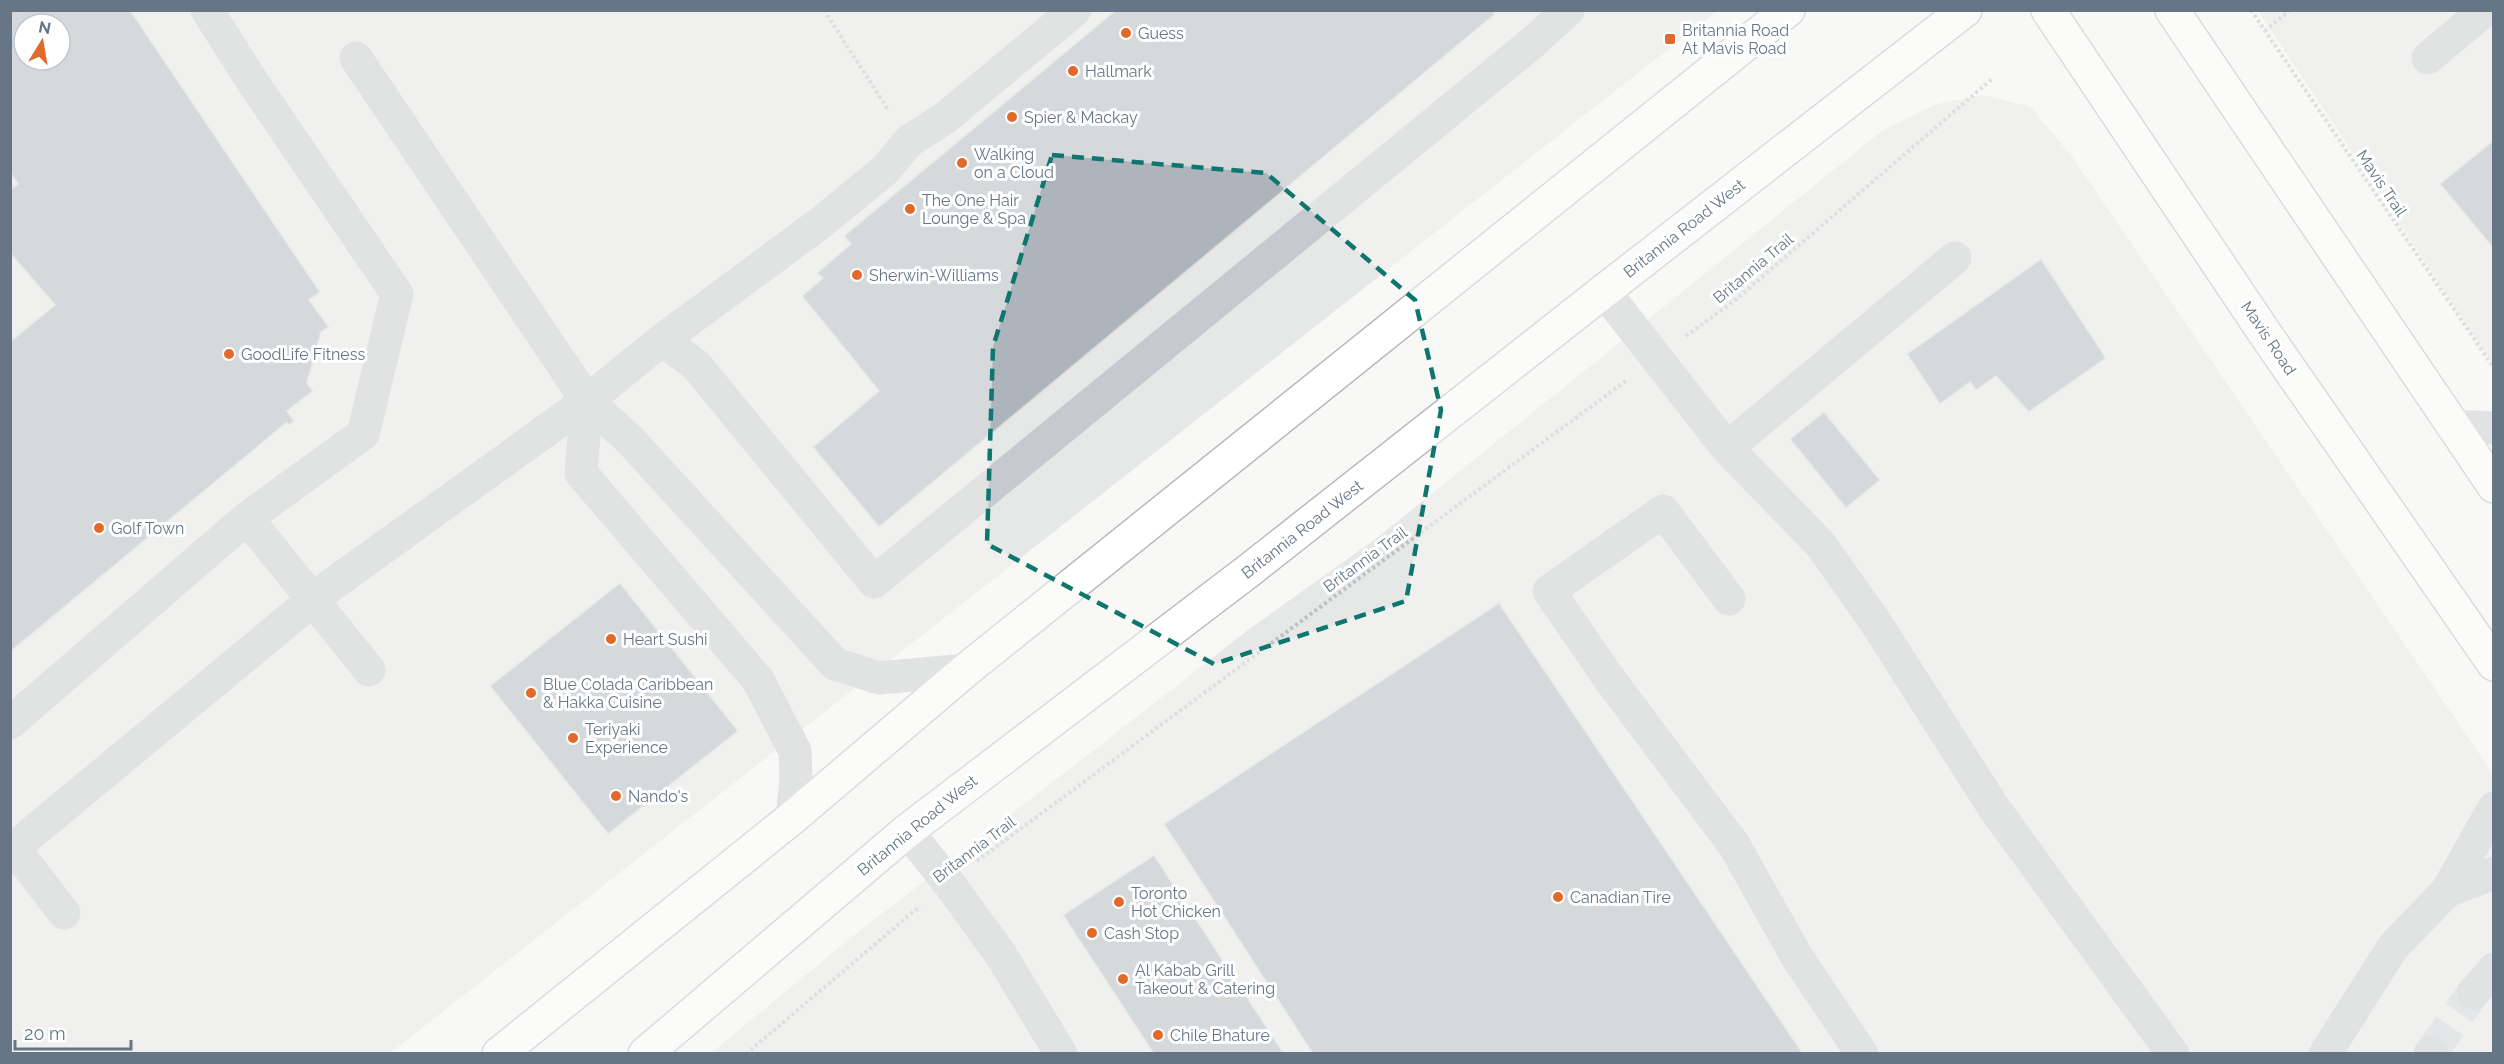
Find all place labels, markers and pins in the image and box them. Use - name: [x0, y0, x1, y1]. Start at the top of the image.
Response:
- place label: Britannia Road At Mavis Road: [1682, 21, 1789, 58]
- place label: Guess: [1138, 24, 1184, 43]
- marker: Guess: [1119, 26, 1133, 40]
- marker: Britannia Road At Mavis Road: [1663, 32, 1677, 46]
- place label: Hallmark: [1085, 62, 1152, 81]
- marker: Hallmark: [1066, 64, 1080, 78]
- place label: Spier & Mackay: [1024, 108, 1138, 127]
- marker: Spier & Mackay: [1005, 110, 1019, 124]
- place label: Walking on a Cloud: [974, 145, 1054, 182]
- marker: Walking on a Cloud: [955, 156, 969, 170]
- place label: The One Hair Lounge & Spa: [922, 191, 1026, 228]
- marker: The One Hair Lounge & Spa: [903, 202, 917, 216]
- place label: Sherwin-Williams: [869, 266, 999, 285]
- marker: Sherwin-Williams: [850, 268, 864, 282]
- place label: GoodLife Fitness: [241, 345, 365, 364]
- marker: GoodLife Fitness: [222, 347, 236, 361]
- place label: Golf Town: [111, 519, 184, 538]
- marker: Golf Town: [92, 521, 106, 535]
- place label: Heart Sushi: [623, 630, 708, 649]
- marker: Heart Sushi: [604, 632, 618, 646]
- place label: Blue Colada Caribbean & Hakka Cuisine: [543, 675, 713, 712]
- marker: Blue Colada Caribbean & Hakka Cuisine: [524, 686, 538, 700]
- place label: Teriyaki Experience: [585, 720, 668, 757]
- marker: Teriyaki Experience: [566, 731, 580, 745]
- place label: Nando's: [628, 787, 689, 806]
- marker: Nando's: [609, 789, 623, 803]
- place label: Toronto Hot Chicken: [1131, 884, 1221, 921]
- place label: Canadian Tire: [1570, 888, 1671, 907]
- marker: Canadian Tire: [1551, 890, 1565, 904]
- marker: Toronto Hot Chicken: [1112, 895, 1126, 909]
- place label: Cash Stop: [1104, 924, 1179, 943]
- marker: Cash Stop: [1085, 926, 1099, 940]
- place label: Al Kabab Grill Takeout & Catering: [1135, 961, 1275, 998]
- marker: Al Kabab Grill Takeout & Catering: [1116, 972, 1130, 986]
- place label: Chile Bhature: [1170, 1026, 1270, 1045]
- marker: Chile Bhature: [1151, 1028, 1165, 1042]

